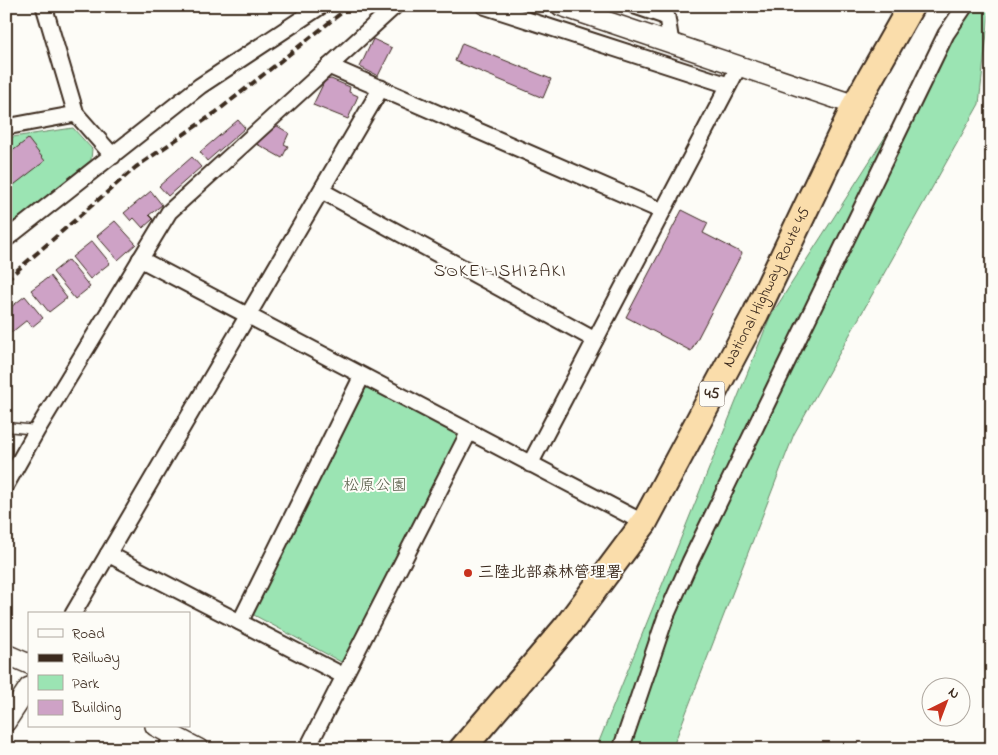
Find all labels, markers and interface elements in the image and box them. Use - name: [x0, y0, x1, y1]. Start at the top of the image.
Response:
- street label: National Highway Route 45: [717, 203, 817, 372]
- district label: SOKEI-ISHIZAKI: [434, 259, 566, 285]
- road number: 45: [700, 382, 724, 406]
- park label: 松原公園: [343, 474, 407, 498]
- place label: 三陸北部森林管理署: [478, 561, 622, 585]
- marker: 三陸北部森林管理署: [462, 567, 474, 579]
- legend: [28, 612, 190, 728]
- text: Road: [72, 623, 105, 645]
- text: Railway: [72, 647, 120, 670]
- text: Park: [72, 673, 100, 695]
- north arrow: [920, 678, 970, 728]
- text: N: [943, 682, 964, 704]
- text: Building: [71, 697, 121, 720]

